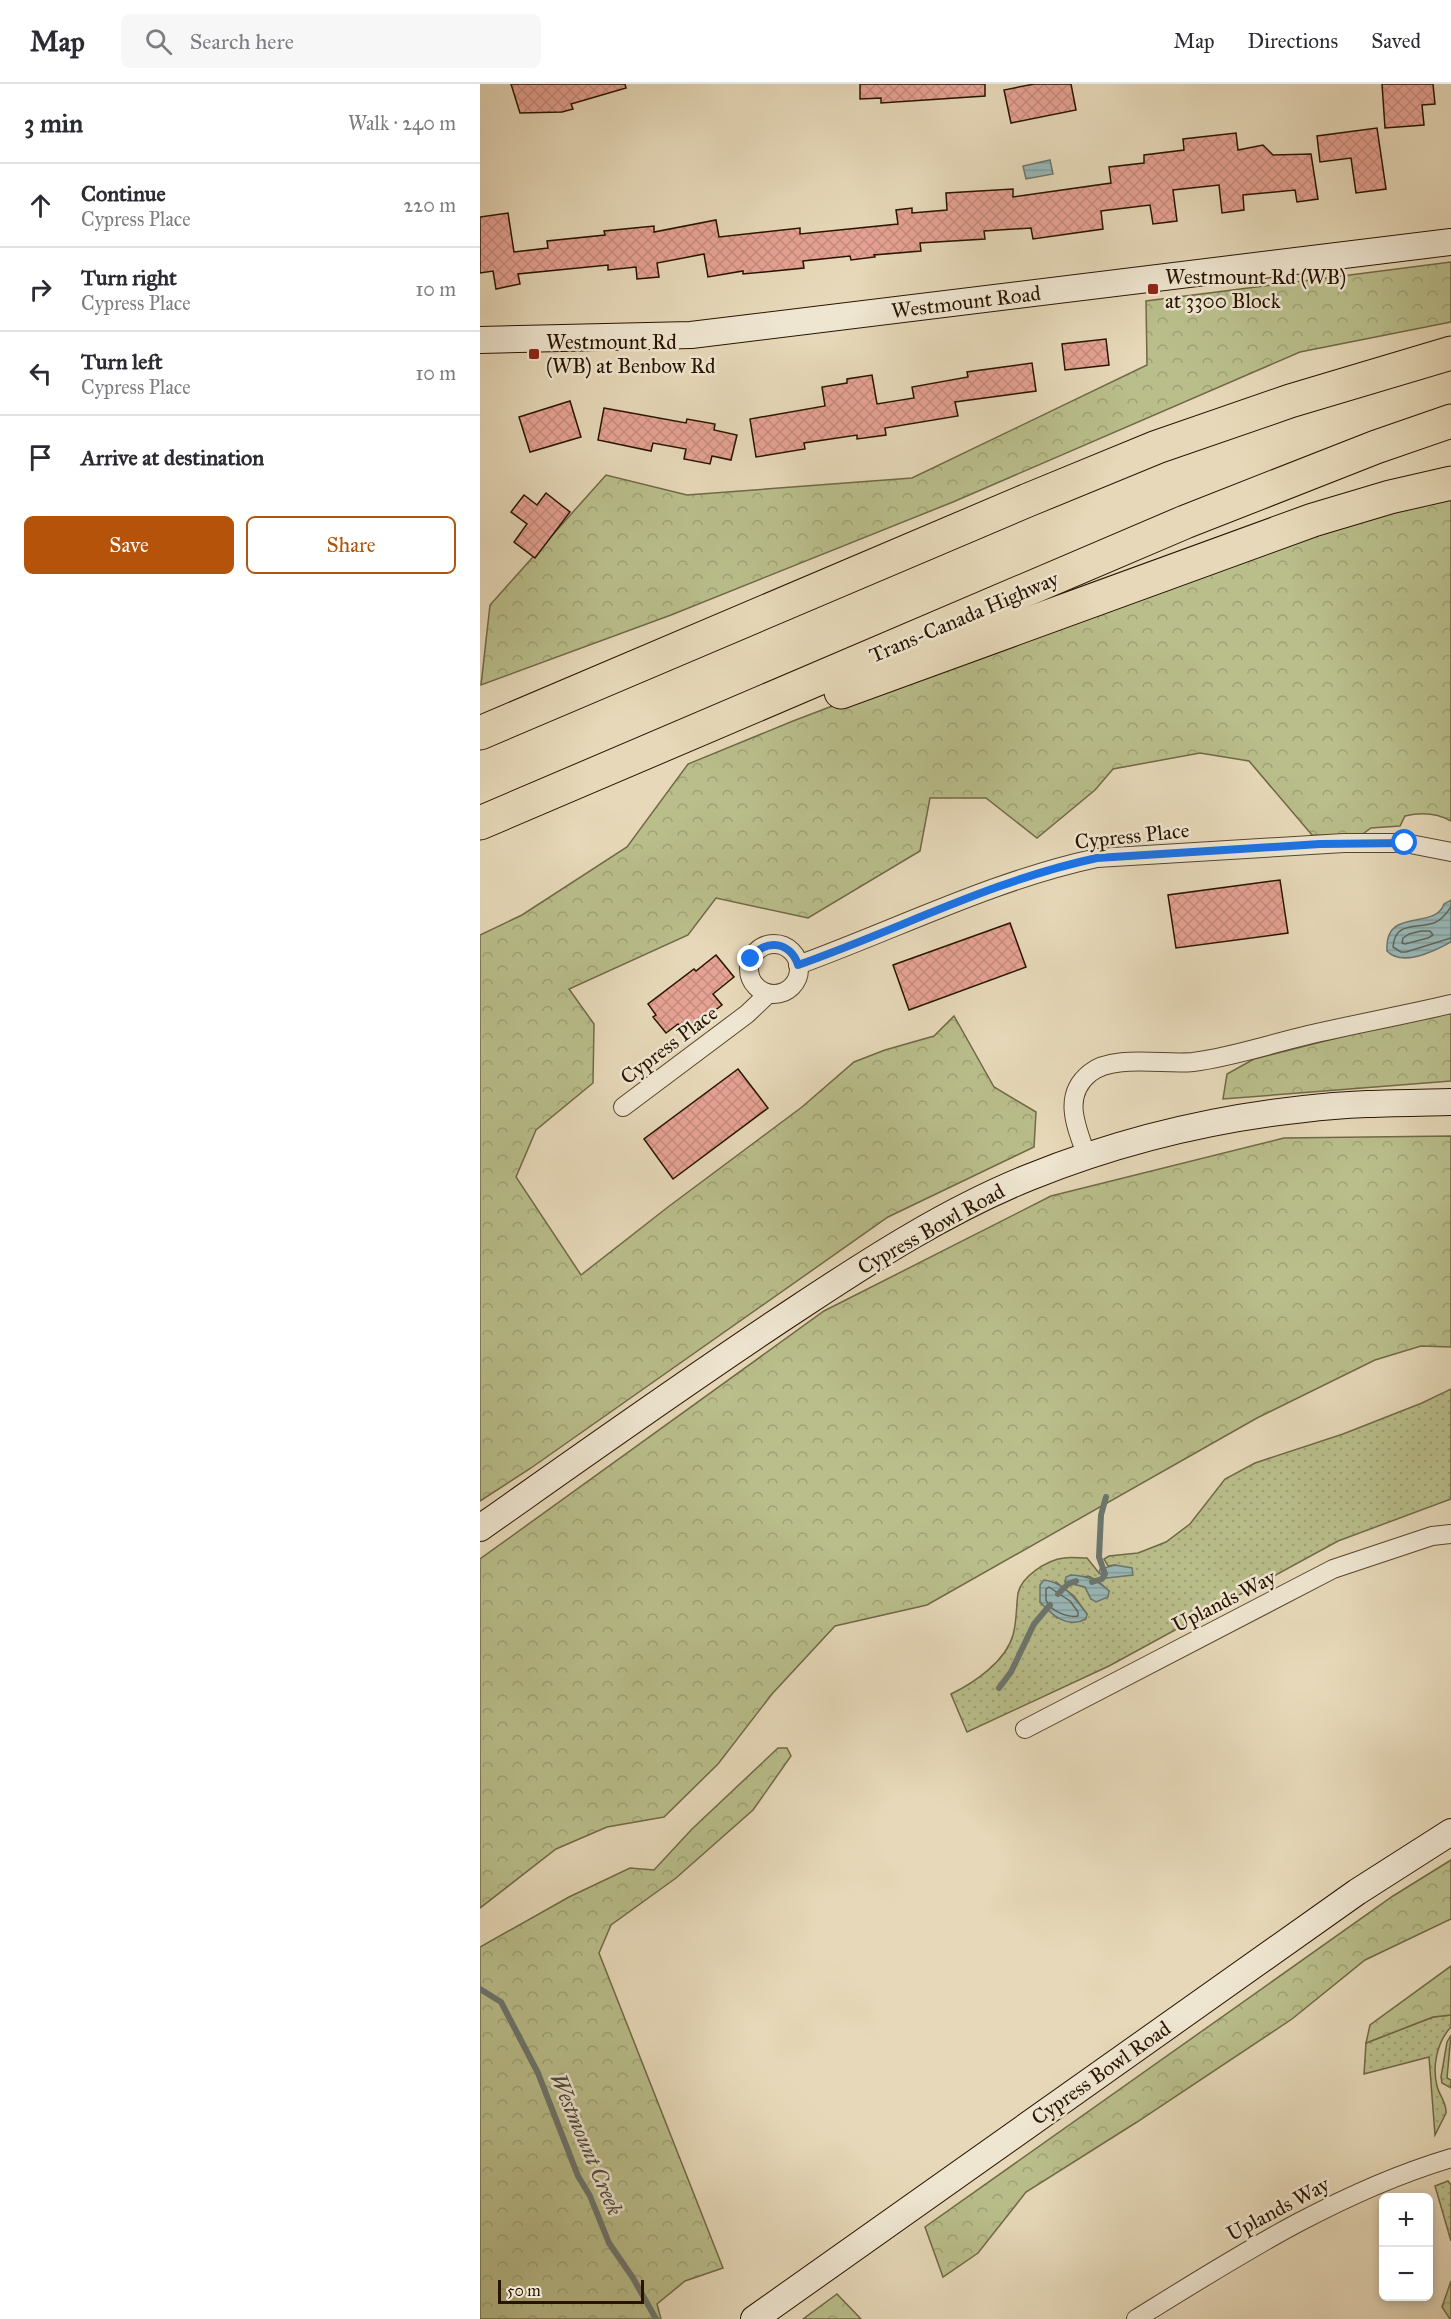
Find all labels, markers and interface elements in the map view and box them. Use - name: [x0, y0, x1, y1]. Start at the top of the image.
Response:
- search box: [121, 14, 541, 68]
- text: Map: [30, 24, 85, 59]
- icon: search: [142, 25, 175, 58]
- text: Search here: [190, 28, 294, 55]
- text: Map: [1174, 28, 1215, 54]
- text: Directions: [1248, 28, 1338, 54]
- text: Saved: [1371, 28, 1421, 54]
- text: 3 min: [24, 107, 83, 139]
- text: Walk · 240 m: [348, 111, 456, 135]
- text: Continue: [81, 180, 166, 207]
- icon: ahead: [24, 189, 57, 222]
- text: 220 m: [404, 193, 456, 217]
- text: Cypress Place: [81, 207, 191, 231]
- text: Turn right: [81, 264, 177, 291]
- place label: Westmount Rd (WB) at 3300 Block: [1165, 264, 1346, 314]
- icon: right: [24, 273, 57, 306]
- text: 10 m: [415, 277, 456, 301]
- street label: Westmount Road: [890, 280, 1043, 324]
- marker: Westmount Rd (WB) at 3300 Block: [1146, 282, 1160, 296]
- text: Cypress Place: [81, 291, 191, 315]
- place label: Westmount Rd (WB) at Benbow Rd: [546, 329, 716, 379]
- marker: Westmount Rd (WB) at Benbow Rd: [527, 347, 541, 361]
- text: Turn left: [81, 348, 163, 375]
- icon: left: [24, 357, 57, 390]
- text: 10 m: [415, 361, 456, 385]
- text: Cypress Place: [81, 375, 191, 399]
- icon: arrive: [24, 441, 57, 474]
- text: Arrive at destination: [81, 444, 264, 471]
- button: Save: [24, 516, 234, 574]
- button: Share: [246, 516, 456, 574]
- street label: Trans-Canada Highway: [866, 565, 1064, 669]
- street label: Cypress Place: [1073, 817, 1191, 855]
- route start: [1391, 829, 1417, 855]
- route end: [737, 945, 763, 971]
- street label: Cypress Place: [615, 1000, 723, 1090]
- street label: Cypress Bowl Road: [853, 1178, 1009, 1280]
- street label: Uplands Way: [1168, 1563, 1281, 1638]
- street label: Cypress Bowl Road: [1026, 2015, 1176, 2131]
- water label: Westmount Creek: [544, 2069, 629, 2220]
- street label: Uplands Way: [1222, 2171, 1335, 2247]
- map controls: [1379, 2193, 1433, 2301]
- button: +: [1379, 2193, 1433, 2247]
- button: −: [1379, 2247, 1433, 2301]
- scale bar: [498, 2277, 644, 2304]
- text: 50 m: [507, 2281, 541, 2300]

